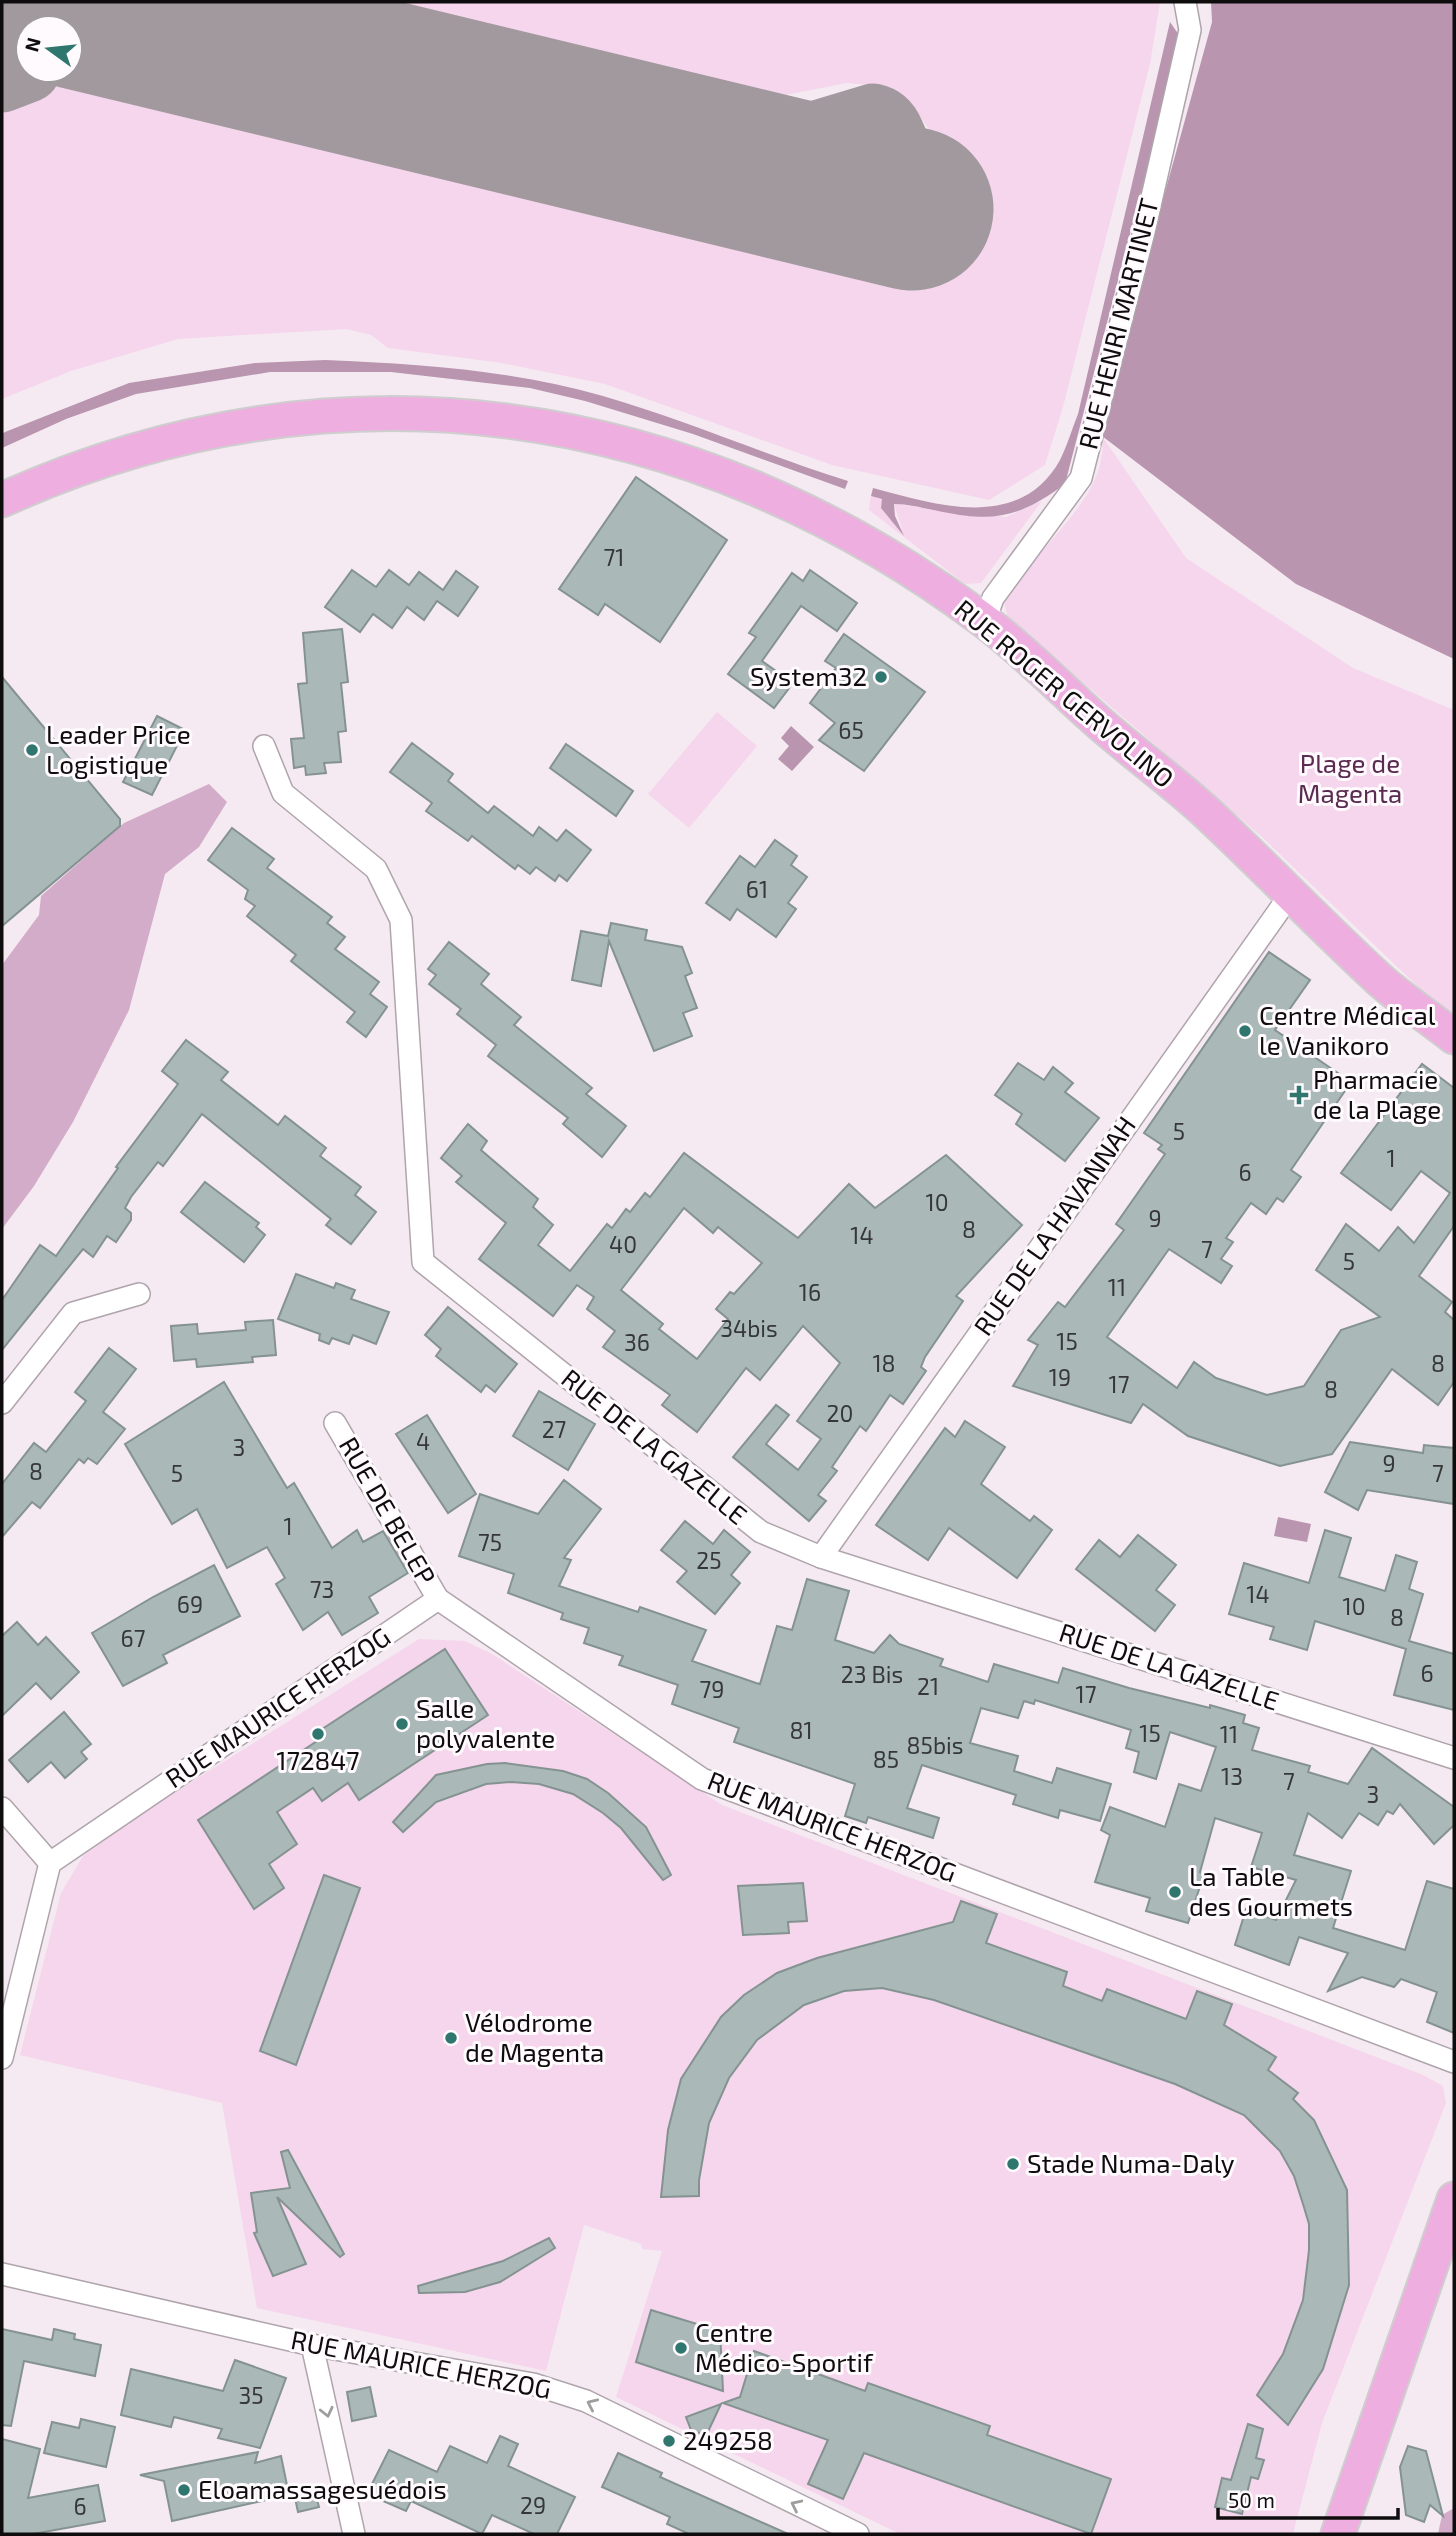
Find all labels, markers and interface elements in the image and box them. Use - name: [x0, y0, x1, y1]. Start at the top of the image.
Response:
- north arrow: [14, 14, 84, 84]
- text: N: [19, 35, 45, 54]
- street label: RUE HENRI MARTINET: [1071, 195, 1164, 452]
- house number: 71: [604, 543, 624, 571]
- street label: RUE ROGER GERVOLINO: [949, 592, 1181, 793]
- place label: System32: [750, 660, 867, 691]
- marker: System32: [873, 669, 889, 685]
- house number: 65: [838, 716, 864, 744]
- place label: Leader Price Logistique: [46, 718, 191, 779]
- marker: Leader Price Logistique: [24, 742, 40, 758]
- park label: Plage de Magenta: [1298, 747, 1402, 808]
- house number: 61: [746, 875, 768, 903]
- place label: Centre Médical le Vanikoro: [1259, 999, 1436, 1060]
- marker: Centre Médical le Vanikoro: [1237, 1023, 1253, 1039]
- place label: Pharmacie de la Plage: [1313, 1063, 1441, 1124]
- marker: Pharmacie de la Plage: [1291, 1087, 1307, 1103]
- street label: RUE DE LA HAVANNAH: [966, 1110, 1141, 1341]
- house number: 5: [1173, 1117, 1185, 1145]
- house number: 1: [1386, 1144, 1396, 1172]
- house number: 6: [1238, 1158, 1252, 1186]
- house number: 10: [925, 1188, 949, 1216]
- house number: 9: [1148, 1204, 1162, 1232]
- house number: 8: [962, 1215, 976, 1243]
- house number: 14: [850, 1221, 874, 1249]
- house number: 40: [609, 1230, 637, 1258]
- house number: 7: [1201, 1235, 1213, 1263]
- house number: 5: [1343, 1247, 1355, 1275]
- house number: 11: [1108, 1273, 1126, 1301]
- house number: 16: [799, 1278, 821, 1306]
- house number: 34bis: [720, 1314, 778, 1342]
- house number: 15: [1056, 1327, 1078, 1355]
- house number: 36: [624, 1328, 650, 1356]
- house number: 18: [872, 1349, 896, 1377]
- house number: 8: [1431, 1349, 1445, 1377]
- street label: RUE DE LA GAZELLE: [556, 1362, 754, 1530]
- house number: 19: [1049, 1363, 1071, 1391]
- house number: 17: [1109, 1370, 1130, 1398]
- house number: 8: [1324, 1375, 1338, 1403]
- house number: 20: [827, 1399, 853, 1427]
- house number: 27: [542, 1415, 567, 1443]
- house number: 4: [416, 1427, 430, 1455]
- street label: RUE DE BELEP: [334, 1431, 443, 1590]
- house number: 3: [233, 1433, 245, 1461]
- house number: 9: [1382, 1449, 1396, 1477]
- house number: 8: [29, 1457, 43, 1485]
- house number: 5: [171, 1459, 183, 1487]
- house number: 7: [1432, 1459, 1444, 1487]
- house number: 1: [283, 1512, 293, 1540]
- house number: 75: [478, 1528, 502, 1556]
- house number: 25: [696, 1546, 722, 1574]
- house number: 73: [310, 1575, 334, 1603]
- house number: 14: [1246, 1580, 1270, 1608]
- house number: 69: [177, 1590, 203, 1618]
- house number: 10: [1342, 1592, 1366, 1620]
- house number: 8: [1390, 1603, 1404, 1631]
- street label: RUE DE LA GAZELLE: [1056, 1615, 1283, 1716]
- street label: RUE MAURICE HERZOG: [159, 1620, 395, 1793]
- house number: 67: [121, 1624, 146, 1652]
- house number: 6: [1420, 1659, 1434, 1687]
- house number: 23 Bis: [841, 1660, 903, 1688]
- house number: 21: [917, 1672, 939, 1700]
- house number: 79: [700, 1675, 724, 1703]
- house number: 17: [1076, 1680, 1097, 1708]
- place label: Salle polyvalente: [416, 1692, 555, 1753]
- marker: Salle polyvalente: [394, 1716, 410, 1732]
- house number: 81: [789, 1716, 813, 1744]
- house number: 15: [1139, 1719, 1161, 1747]
- house number: 11: [1220, 1720, 1238, 1748]
- marker: 172847: [310, 1726, 326, 1742]
- house number: 85bis: [907, 1731, 963, 1759]
- place label: 172847: [276, 1744, 360, 1775]
- house number: 85: [873, 1745, 899, 1773]
- house number: 13: [1221, 1762, 1243, 1790]
- street label: RUE MAURICE HERZOG: [704, 1764, 961, 1887]
- house number: 7: [1283, 1767, 1295, 1795]
- house number: 3: [1367, 1780, 1379, 1808]
- place label: La Table des Gourmets: [1189, 1860, 1353, 1921]
- marker: La Table des Gourmets: [1167, 1884, 1183, 1900]
- place label: Vélodrome de Magenta: [465, 2006, 604, 2067]
- marker: Vélodrome de Magenta: [443, 2030, 459, 2046]
- place label: Stade Numa-Daly: [1027, 2147, 1235, 2178]
- marker: Stade Numa-Daly: [1005, 2156, 1021, 2172]
- place label: Centre Médico-Sportif: [695, 2316, 874, 2377]
- street label: RUE MAURICE HERZOG: [289, 2323, 554, 2404]
- marker: Centre Médico-Sportif: [673, 2340, 689, 2356]
- house number: 35: [238, 2381, 264, 2409]
- one-way arrow: [587, 2398, 599, 2412]
- one-way arrow: [318, 2405, 333, 2417]
- place label: 249258: [683, 2424, 773, 2455]
- marker: 249258: [661, 2433, 677, 2449]
- place label: Eloamassagesuédois: [198, 2473, 447, 2504]
- scale bar: [1218, 2476, 1398, 2520]
- marker: Eloamassagesuédois: [176, 2482, 192, 2498]
- text: 50 m: [1228, 2487, 1275, 2512]
- house number: 29: [520, 2491, 546, 2519]
- house number: 6: [73, 2492, 87, 2520]
- one-way arrow: [791, 2500, 803, 2514]

